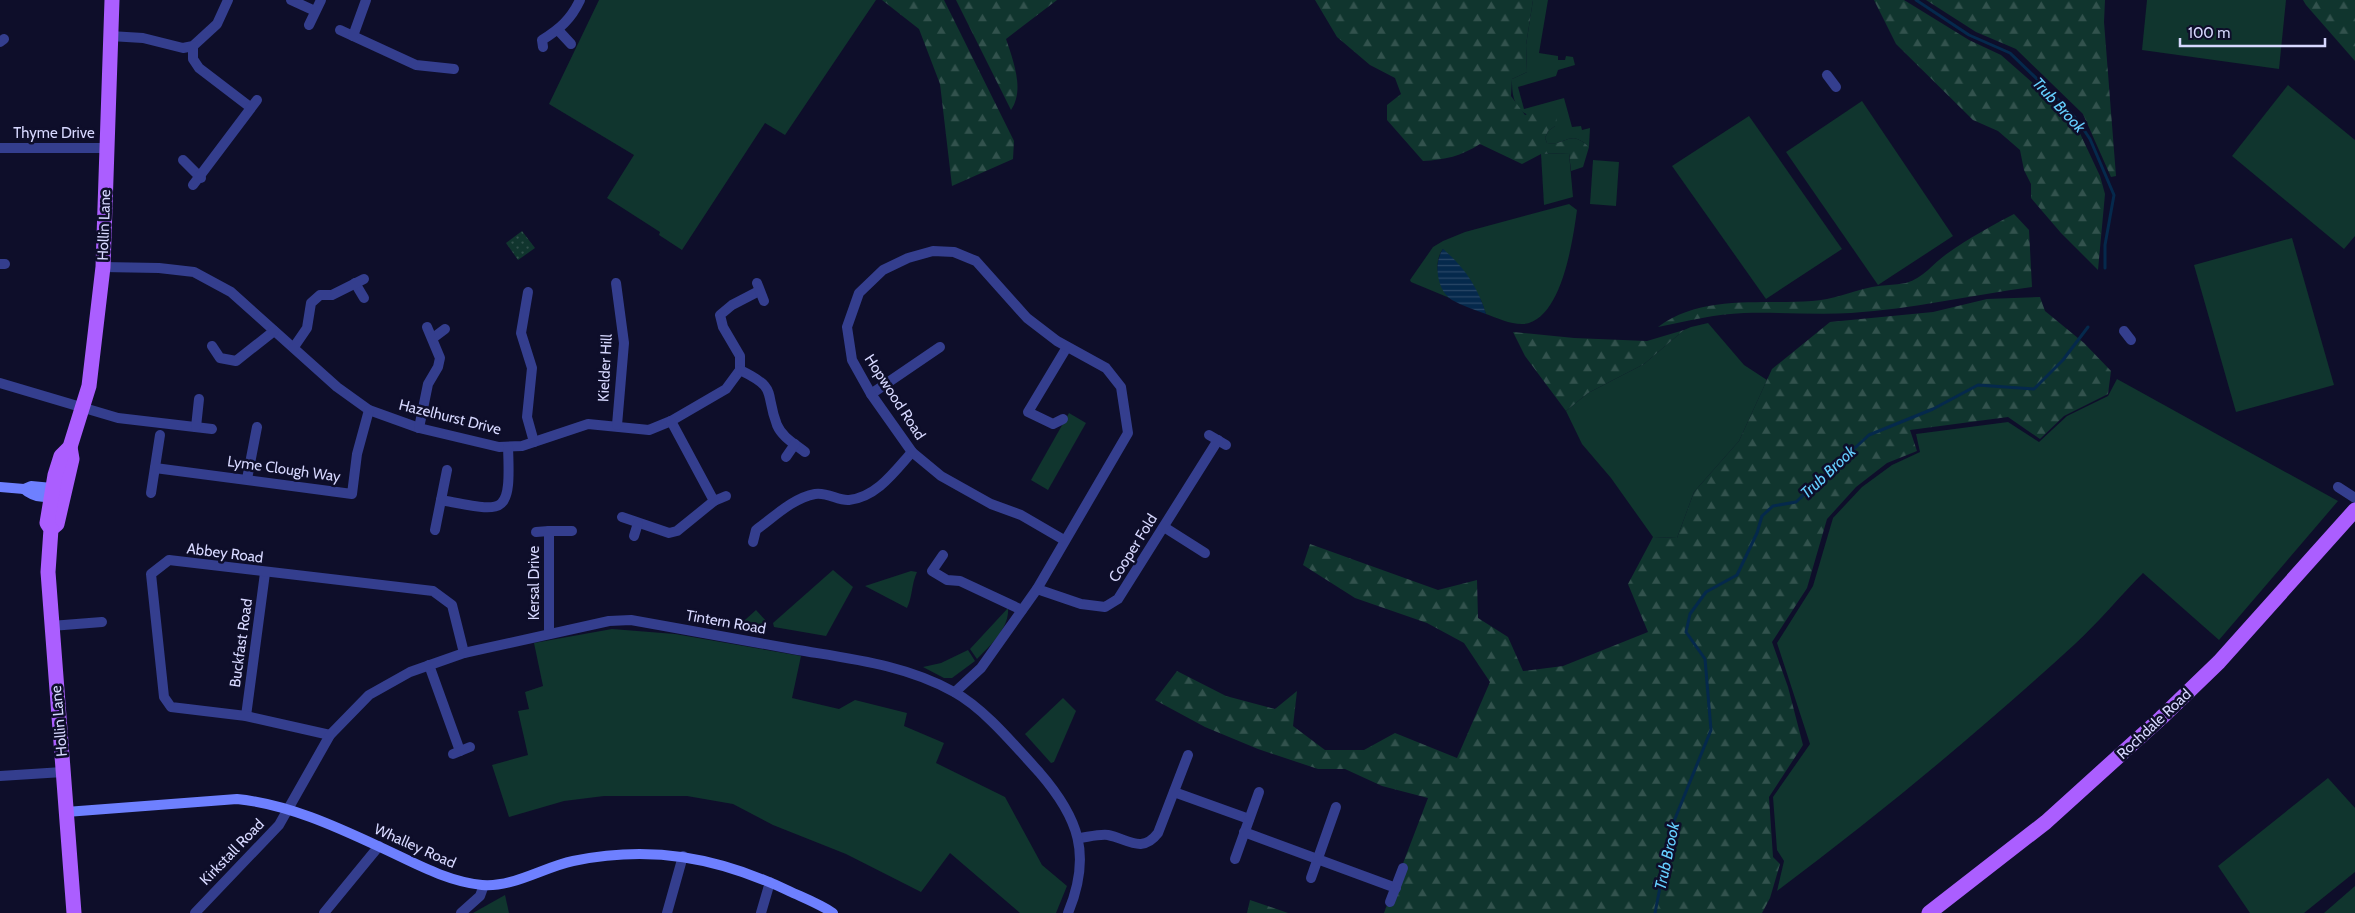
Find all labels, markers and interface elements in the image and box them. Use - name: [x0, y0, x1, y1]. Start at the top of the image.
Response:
- scale bar: [2180, 15, 2325, 47]
- text: 100 m: [2188, 24, 2230, 42]
- water label: Trub Brook: [2029, 73, 2090, 137]
- street label: Thyme Drive: [13, 124, 95, 142]
- street label: Hollin Lane: [94, 189, 114, 261]
- street label: Kielder Hill: [594, 333, 616, 402]
- street label: Hopwood Road: [861, 351, 929, 443]
- street label: Hazelhurst Drive: [397, 396, 503, 438]
- water label: Trub Brook: [1796, 441, 1860, 502]
- street label: Lyme Clough Way: [226, 452, 342, 486]
- street label: Cooper Fold: [1105, 511, 1161, 585]
- street label: Abbey Road: [186, 539, 264, 567]
- street label: Kersal Drive: [525, 545, 543, 620]
- street label: Buckfast Road: [226, 597, 256, 689]
- street label: Tintern Road: [685, 606, 767, 638]
- street label: Hollin Lane: [47, 684, 71, 757]
- street label: Rochdale Road: [2113, 685, 2195, 763]
- street label: Kirkstall Road: [196, 815, 268, 889]
- water label: Trub Brook: [1651, 819, 1684, 891]
- street label: Whalley Road: [371, 820, 459, 872]

